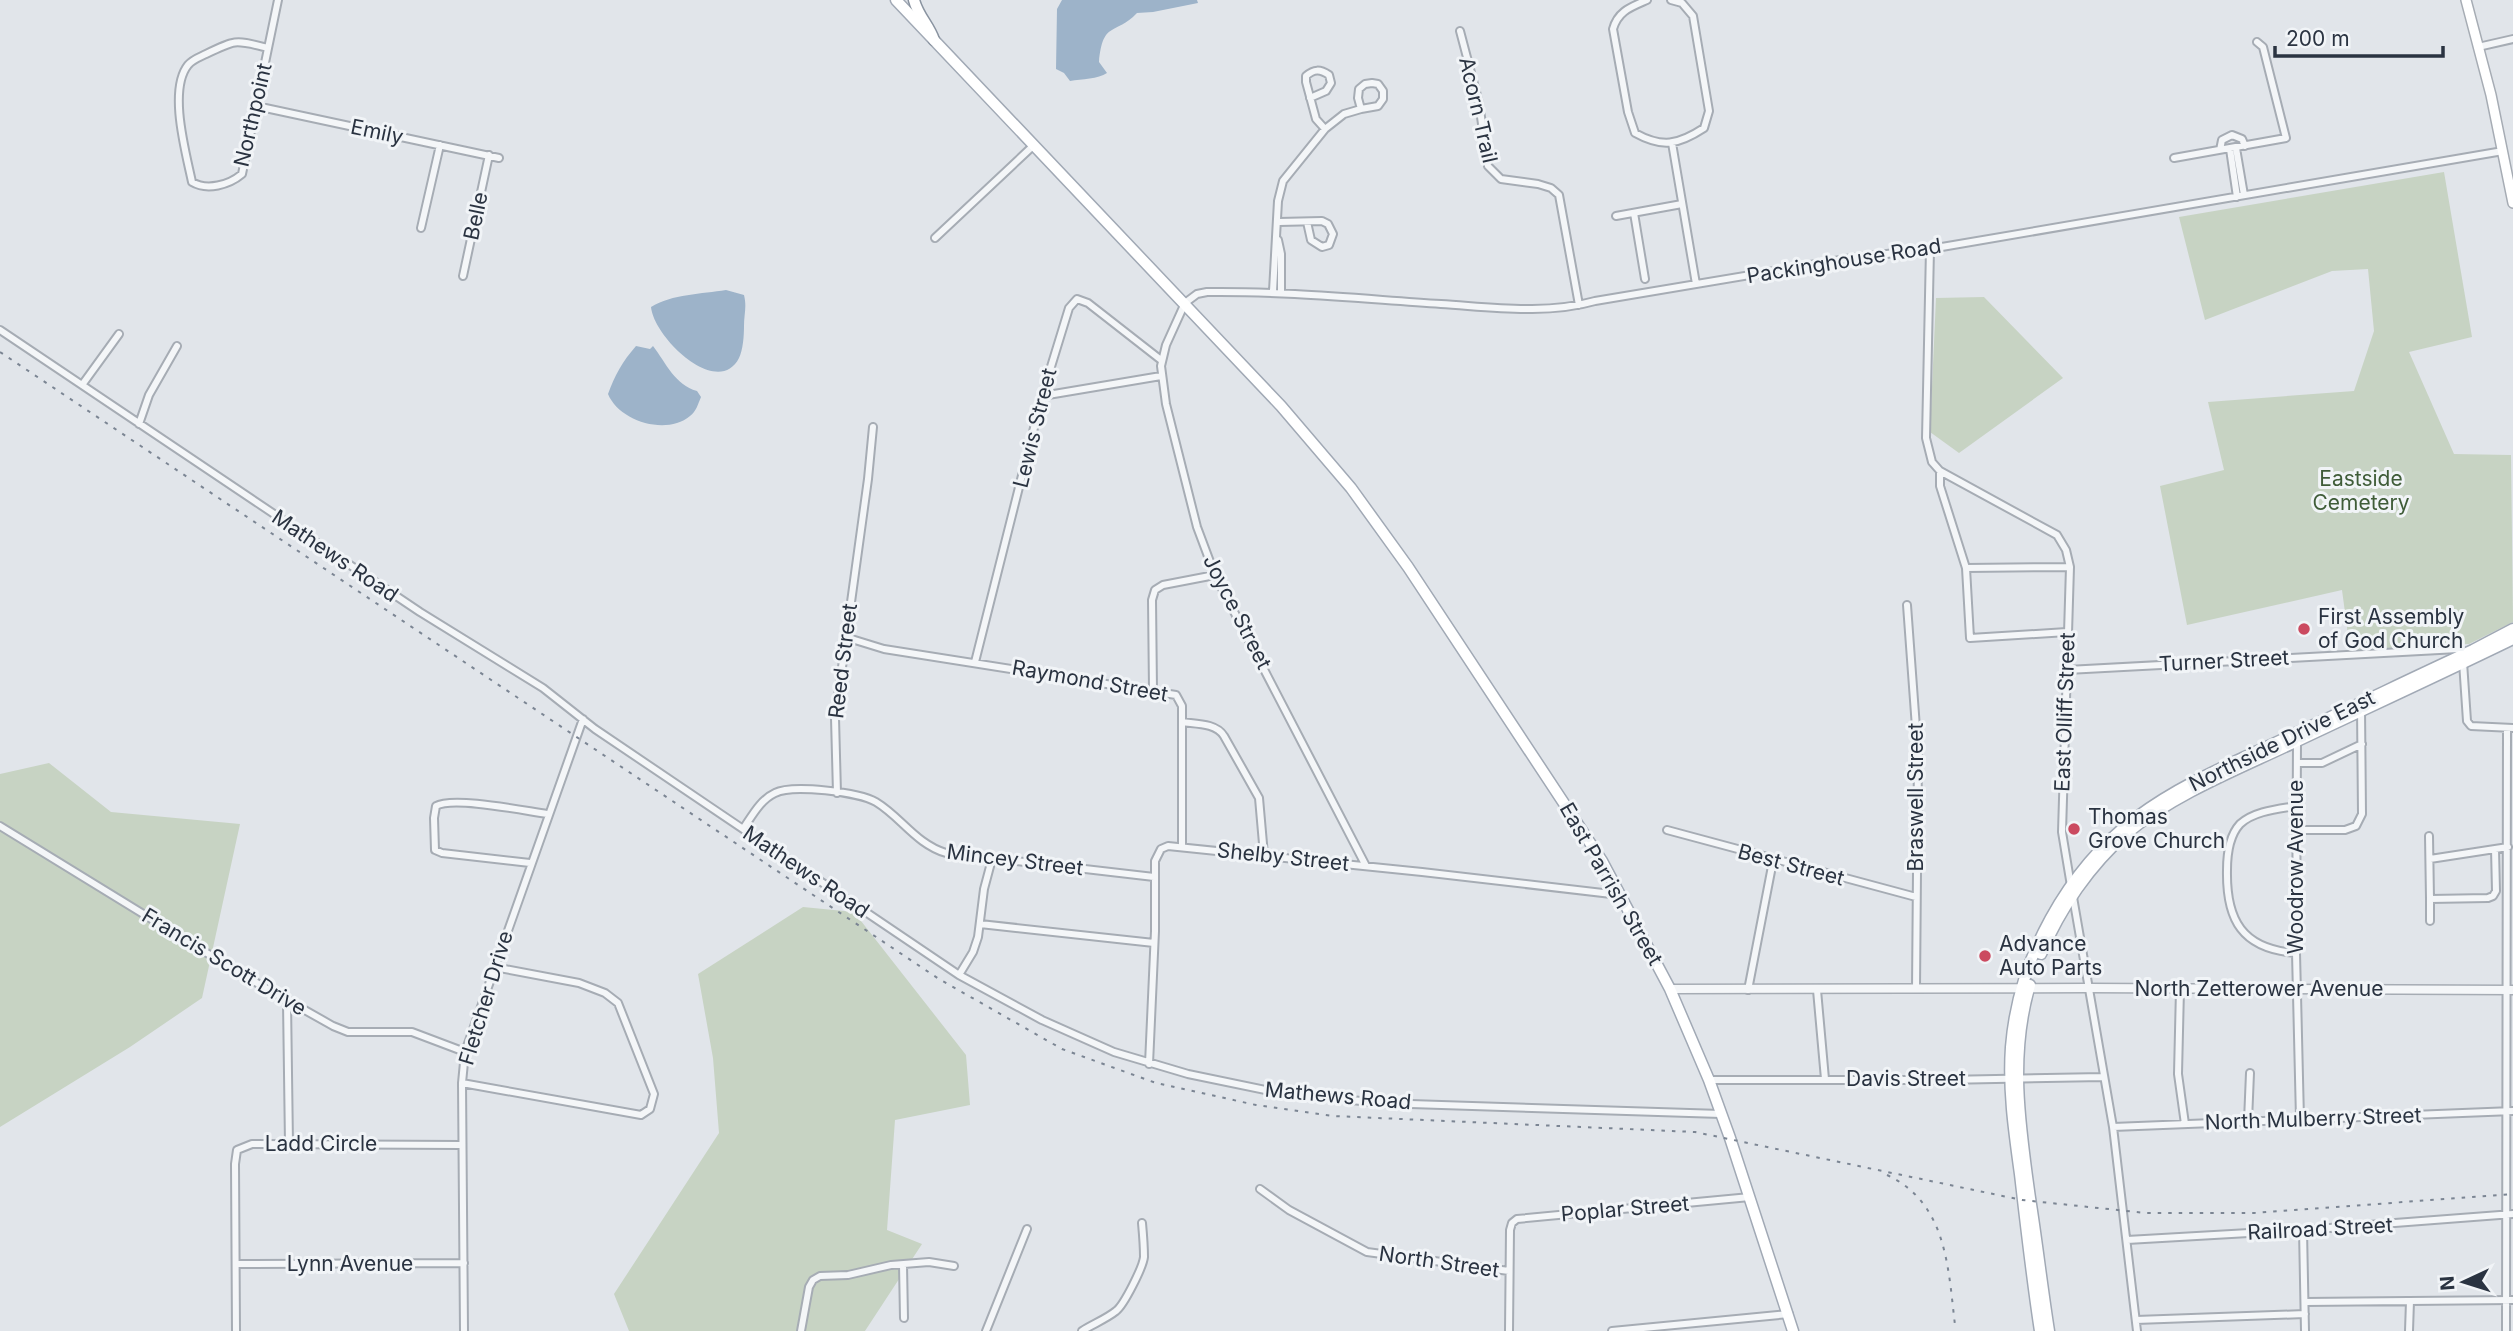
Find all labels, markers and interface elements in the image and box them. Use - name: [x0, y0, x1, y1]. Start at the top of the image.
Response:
- scale bar: [2275, 14, 2443, 58]
- text: 200 m: [2286, 26, 2350, 51]
- street label: Acorn Trail: [1454, 55, 1503, 165]
- street label: Northpoint: [228, 60, 277, 169]
- street label: Emily: [349, 114, 406, 149]
- street label: Belle: [458, 190, 493, 242]
- street label: Packinghouse Road: [1745, 233, 1943, 288]
- street label: Lewis Street: [1008, 365, 1061, 490]
- park label: Eastside Cemetery: [2312, 466, 2410, 515]
- street label: Mathews Road: [267, 504, 403, 607]
- street label: Joyce Street: [1198, 550, 1277, 673]
- street label: Reed Street: [823, 602, 862, 720]
- place label: First Assembly of God Church: [2318, 604, 2465, 653]
- marker: First Assembly of God Church: [2296, 621, 2312, 637]
- street label: East Olliff Street: [2049, 632, 2080, 792]
- street label: Turner Street: [2158, 645, 2290, 676]
- street label: Raymond Street: [1010, 654, 1170, 707]
- street label: Northside Drive East: [2185, 685, 2379, 796]
- street label: Braswell Street: [1903, 722, 1928, 871]
- street label: Woodrow Avenue: [2283, 780, 2308, 954]
- street label: East Parrish Street: [1555, 798, 1668, 970]
- place label: Thomas Grove Church: [2088, 804, 2225, 853]
- street label: Mathews Road: [738, 820, 874, 923]
- marker: Thomas Grove Church: [2066, 821, 2082, 837]
- street label: Shelby Street: [1216, 837, 1350, 876]
- street label: Best Street: [1735, 838, 1847, 891]
- street label: Mincey Street: [945, 839, 1085, 880]
- street label: Francis Scott Drive: [138, 903, 311, 1021]
- street label: Fletcher Drive: [453, 928, 518, 1068]
- place label: Advance Auto Parts: [1999, 931, 2102, 980]
- marker: Advance Auto Parts: [1977, 948, 1993, 964]
- street label: North Zetterower Avenue: [2135, 976, 2383, 1001]
- street label: Davis Street: [1846, 1066, 1966, 1091]
- street label: Mathews Road: [1264, 1077, 1412, 1114]
- street label: North Mulberry Street: [2204, 1102, 2422, 1135]
- street label: Ladd Circle: [265, 1131, 377, 1156]
- street label: Poplar Street: [1560, 1190, 1690, 1227]
- street label: Railroad Street: [2247, 1212, 2393, 1245]
- street label: North Street: [1377, 1241, 1501, 1282]
- north arrow: [2429, 1247, 2499, 1317]
- street label: Lynn Avenue: [287, 1251, 413, 1276]
- text: N: [2436, 1275, 2460, 1291]

